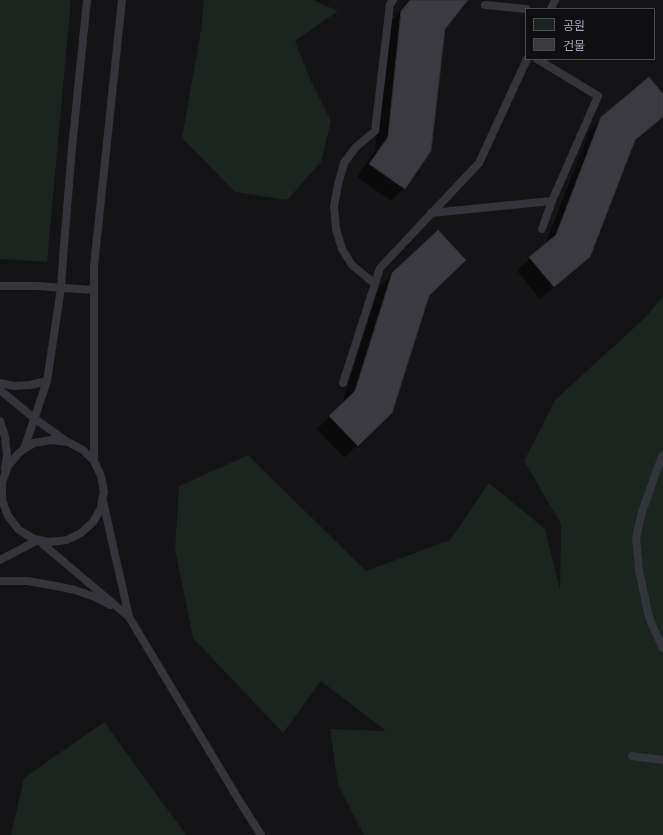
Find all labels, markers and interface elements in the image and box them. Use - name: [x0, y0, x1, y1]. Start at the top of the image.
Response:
- legend: [525, 8, 655, 60]
- text: 공원: [563, 19, 585, 33]
- text: 건물: [563, 39, 585, 53]

